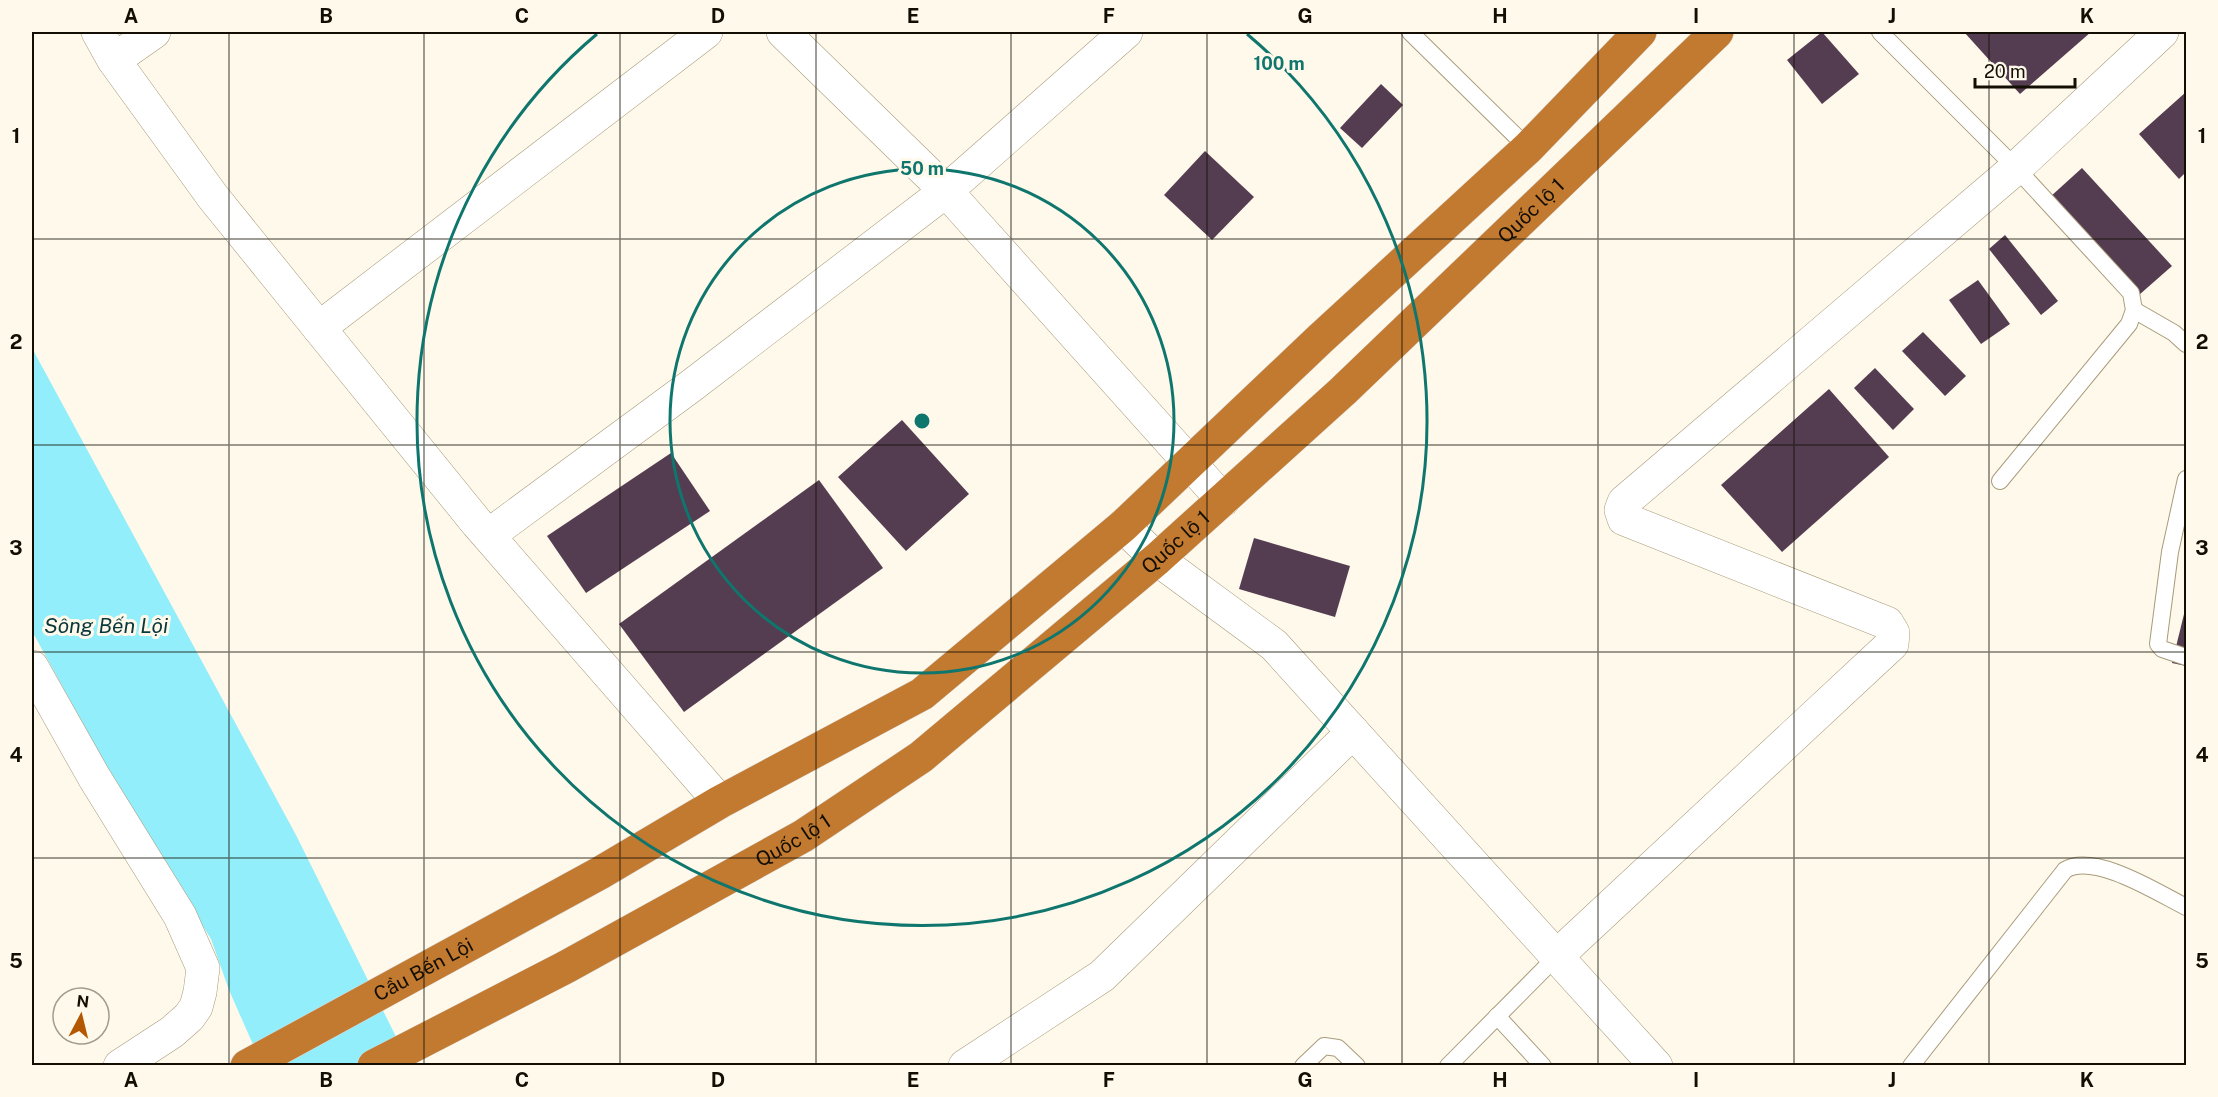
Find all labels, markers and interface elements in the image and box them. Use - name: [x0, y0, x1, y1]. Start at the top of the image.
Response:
- text: A: [124, 4, 138, 28]
- text: B: [319, 4, 333, 28]
- text: C: [515, 4, 529, 28]
- text: D: [711, 4, 725, 28]
- text: E: [907, 4, 919, 28]
- text: F: [1103, 4, 1115, 28]
- text: G: [1297, 4, 1313, 28]
- text: H: [1492, 4, 1508, 28]
- text: I: [1693, 4, 1699, 28]
- text: J: [1888, 4, 1896, 28]
- text: K: [2080, 4, 2094, 28]
- scale bar: [1975, 51, 2076, 89]
- text: 100 m: [1253, 53, 1305, 74]
- text: 20 m: [1984, 61, 2026, 82]
- text: 1: [12, 124, 20, 148]
- text: 1: [2198, 124, 2206, 148]
- text: 50 m: [900, 158, 944, 179]
- street label: Quốc lộ 1: [1493, 173, 1569, 248]
- text: 2: [10, 330, 22, 354]
- text: 2: [2196, 330, 2208, 354]
- centre of rings: [912, 411, 932, 431]
- street label: Quốc lộ 1: [1137, 505, 1215, 579]
- text: 3: [9, 536, 23, 560]
- text: 3: [2195, 536, 2209, 560]
- water label: Sông Bến Lội: [44, 613, 168, 638]
- text: 4: [9, 743, 23, 767]
- text: 4: [2195, 743, 2209, 767]
- street label: Quốc lộ 1: [751, 809, 835, 872]
- street label: Cầu Bến Lội: [369, 933, 477, 1006]
- text: 5: [9, 949, 23, 973]
- text: 5: [2195, 949, 2209, 973]
- north arrow: [51, 986, 111, 1046]
- text: N: [75, 991, 90, 1012]
- text: A: [124, 1068, 138, 1092]
- text: B: [319, 1068, 333, 1092]
- text: C: [515, 1068, 529, 1092]
- text: D: [711, 1068, 725, 1092]
- text: E: [907, 1068, 919, 1092]
- text: F: [1103, 1068, 1115, 1092]
- text: G: [1297, 1068, 1313, 1092]
- text: H: [1492, 1068, 1508, 1092]
- text: I: [1693, 1068, 1699, 1092]
- text: J: [1888, 1068, 1896, 1092]
- text: K: [2080, 1068, 2094, 1092]

